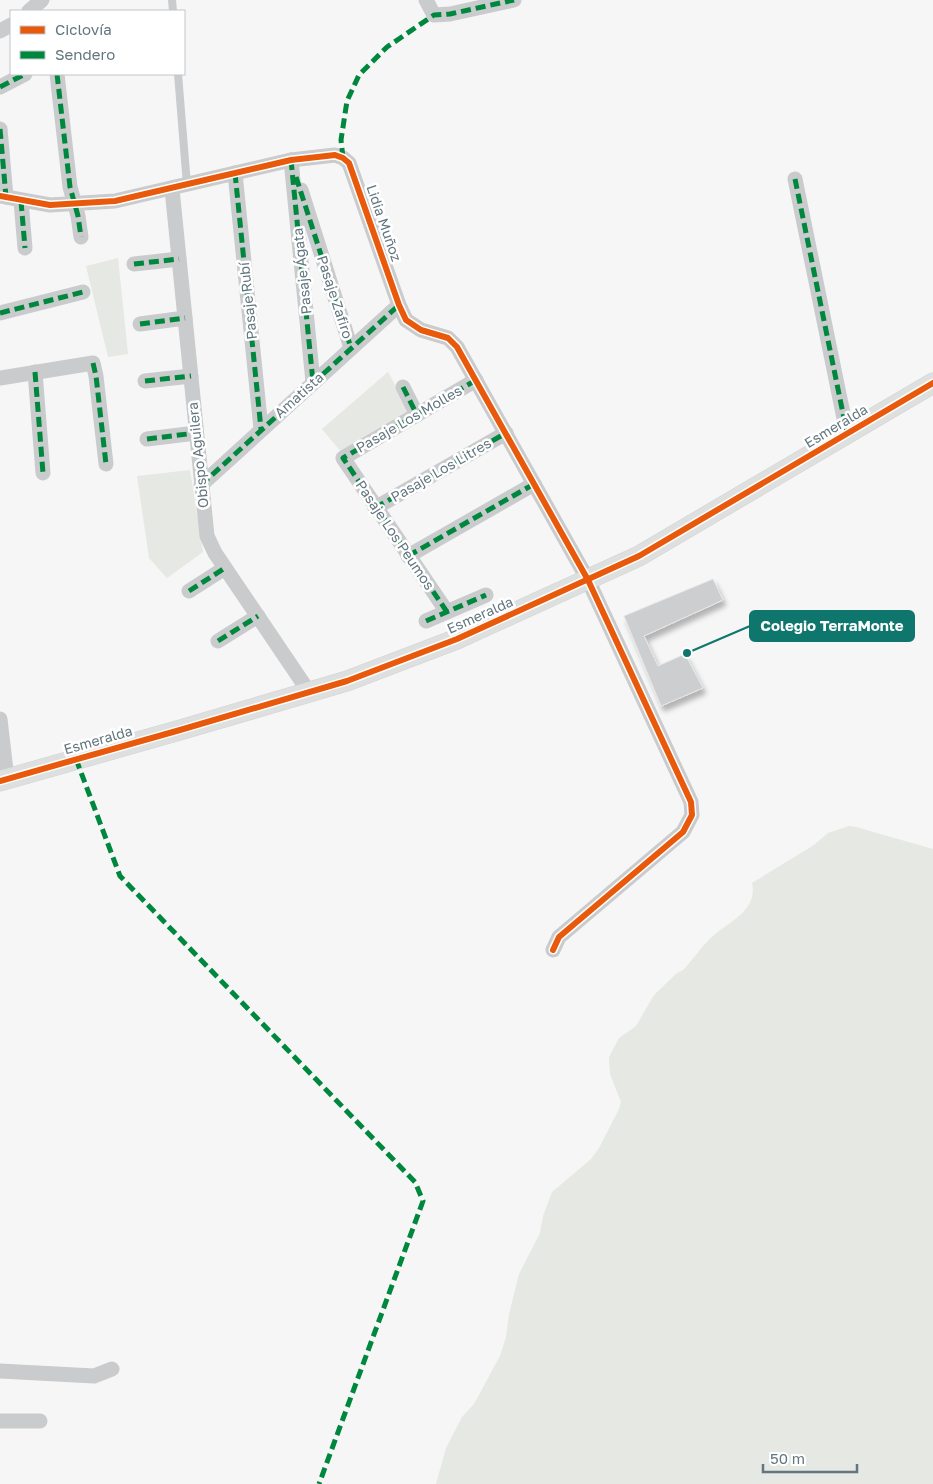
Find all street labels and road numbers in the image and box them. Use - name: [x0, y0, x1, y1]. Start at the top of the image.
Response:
- street label: Lidia Muñoz: [363, 182, 406, 264]
- street label: Pasaje Ágata: [289, 227, 314, 315]
- street label: Pasaje Zafiro: [314, 253, 357, 341]
- street label: Pasaje Rubí: [235, 260, 260, 341]
- street label: Amatista: [271, 368, 327, 421]
- street label: Pasaje Los Molles: [353, 381, 465, 456]
- street label: Esmeralda: [801, 400, 870, 451]
- street label: Obispo Aguilera: [183, 401, 212, 509]
- street label: Pasaje Los Litres: [388, 434, 494, 505]
- street label: Pasaje Los Peumos: [352, 477, 438, 593]
- street label: Esmeralda: [444, 592, 515, 637]
- street label: Esmeralda: [62, 722, 134, 757]

